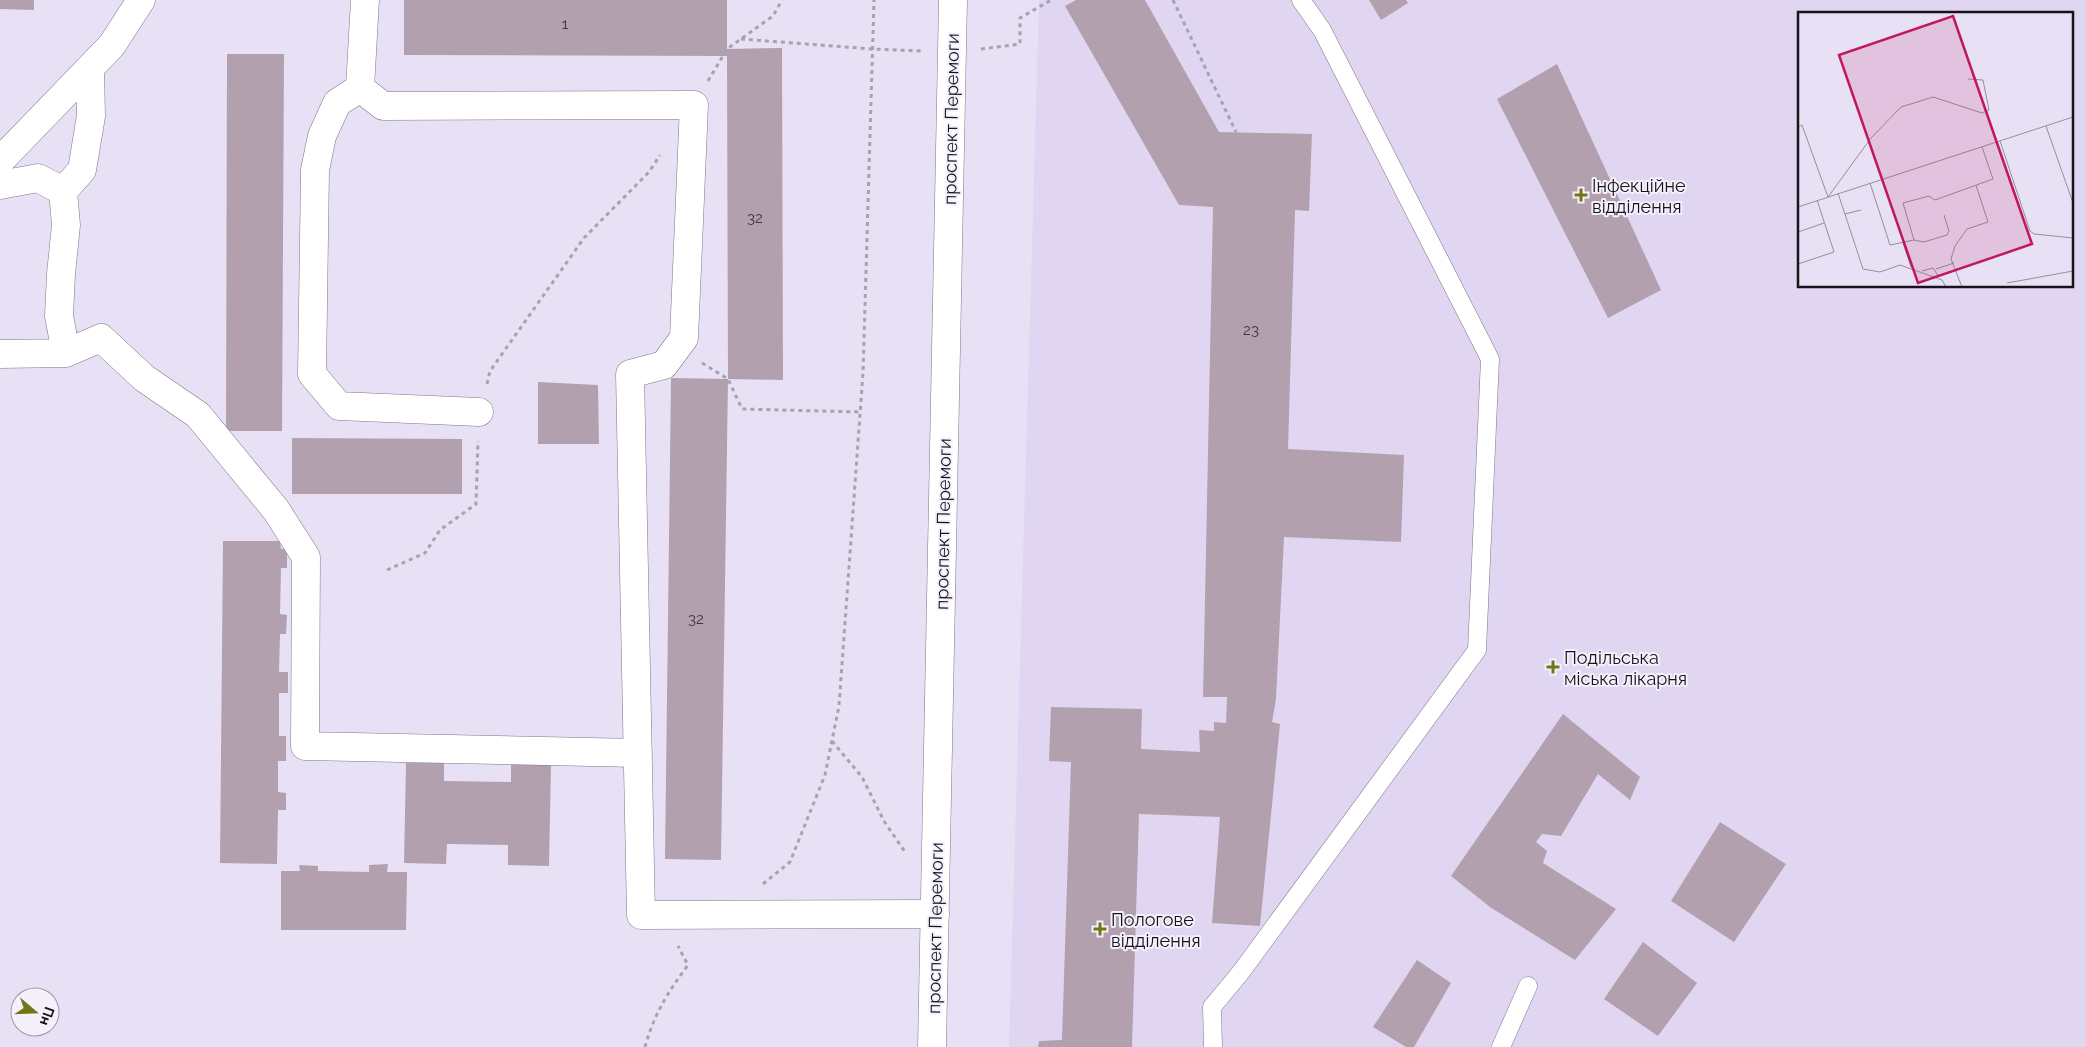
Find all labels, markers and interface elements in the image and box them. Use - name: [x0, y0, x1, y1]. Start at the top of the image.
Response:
- inset map: [1798, 12, 2074, 288]
- house number: 1: [562, 15, 569, 33]
- street label: проспект Перемоги: [939, 33, 963, 205]
- place label: Інфекційне відділення: [1592, 175, 1686, 217]
- marker: Інфекційне відділення: [1574, 188, 1588, 202]
- house number: 32: [747, 209, 763, 227]
- house number: 23: [1243, 321, 1259, 339]
- street label: проспект Перемоги: [931, 438, 955, 610]
- house number: 32: [688, 610, 704, 628]
- place label: Подільська міська лікарня: [1564, 647, 1687, 689]
- marker: Подільська міська лікарня: [1546, 660, 1560, 674]
- street label: проспект Перемоги: [923, 842, 947, 1014]
- place label: Пологове відділення: [1111, 909, 1200, 951]
- marker: Пологове відділення: [1093, 922, 1107, 936]
- north arrow: [10, 987, 60, 1037]
- text: Пн: [37, 1005, 58, 1028]

